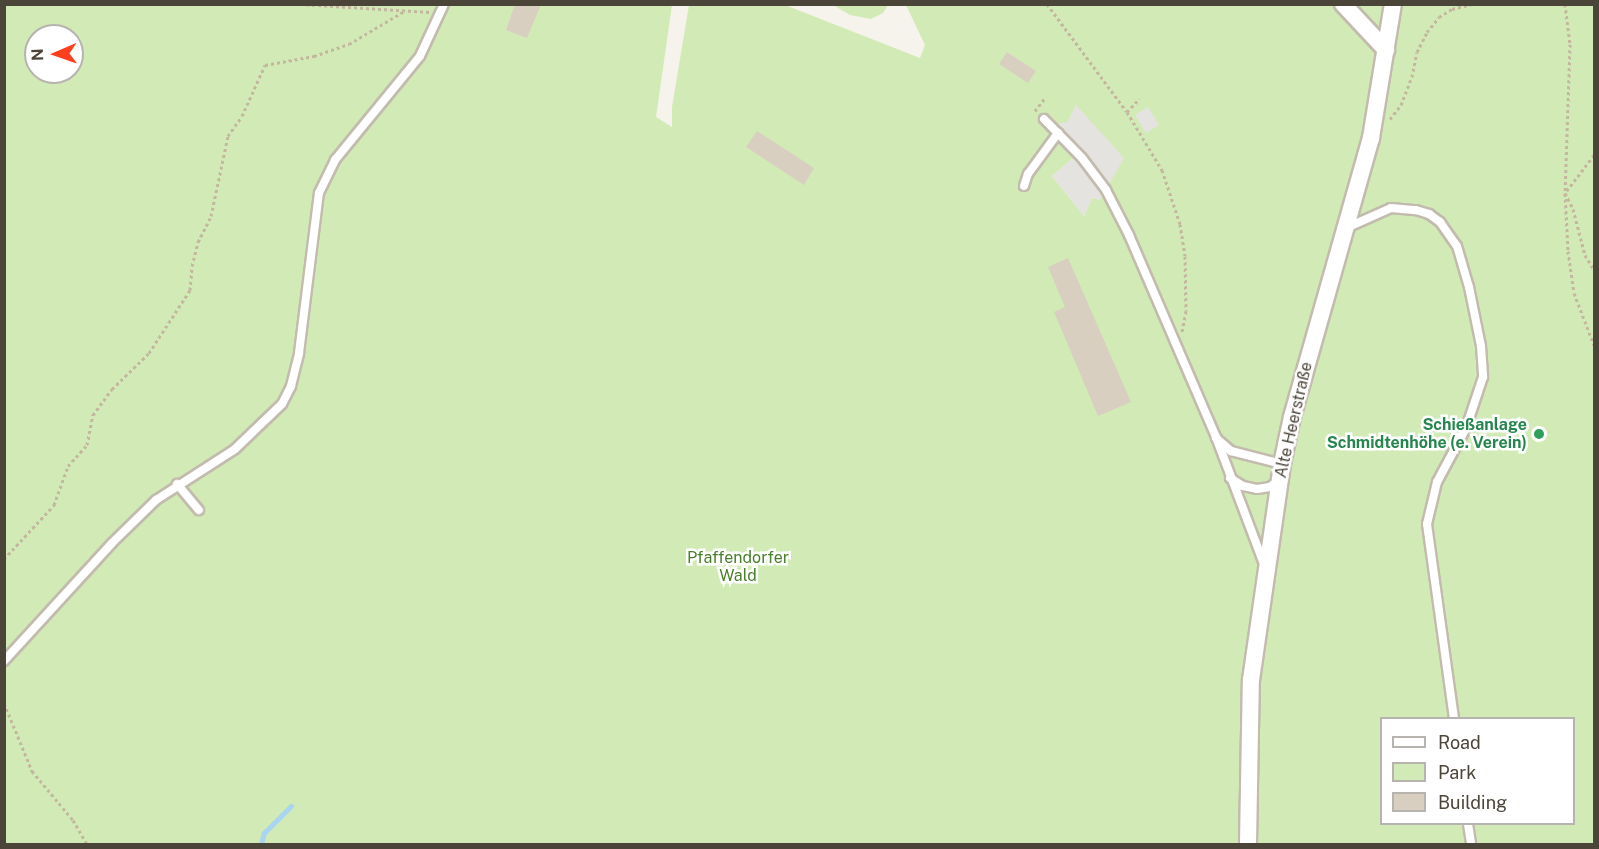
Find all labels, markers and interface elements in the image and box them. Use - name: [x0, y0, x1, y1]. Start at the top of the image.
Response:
- north arrow: [24, 24, 84, 84]
- text: N: [28, 48, 47, 61]
- street label: Alte Heerstraße: [1271, 360, 1317, 480]
- place label: Schießanlage Schmidtenhöhe (e. Verein): [1326, 415, 1527, 453]
- marker: Schießanlage Schmidtenhöhe (e. Verein): [1532, 427, 1546, 441]
- park label: Pfaffendorfer Wald: [687, 548, 789, 586]
- legend: [1380, 717, 1575, 825]
- text: Road: [1438, 732, 1481, 753]
- text: Park: [1438, 762, 1476, 783]
- text: Building: [1438, 792, 1507, 813]

